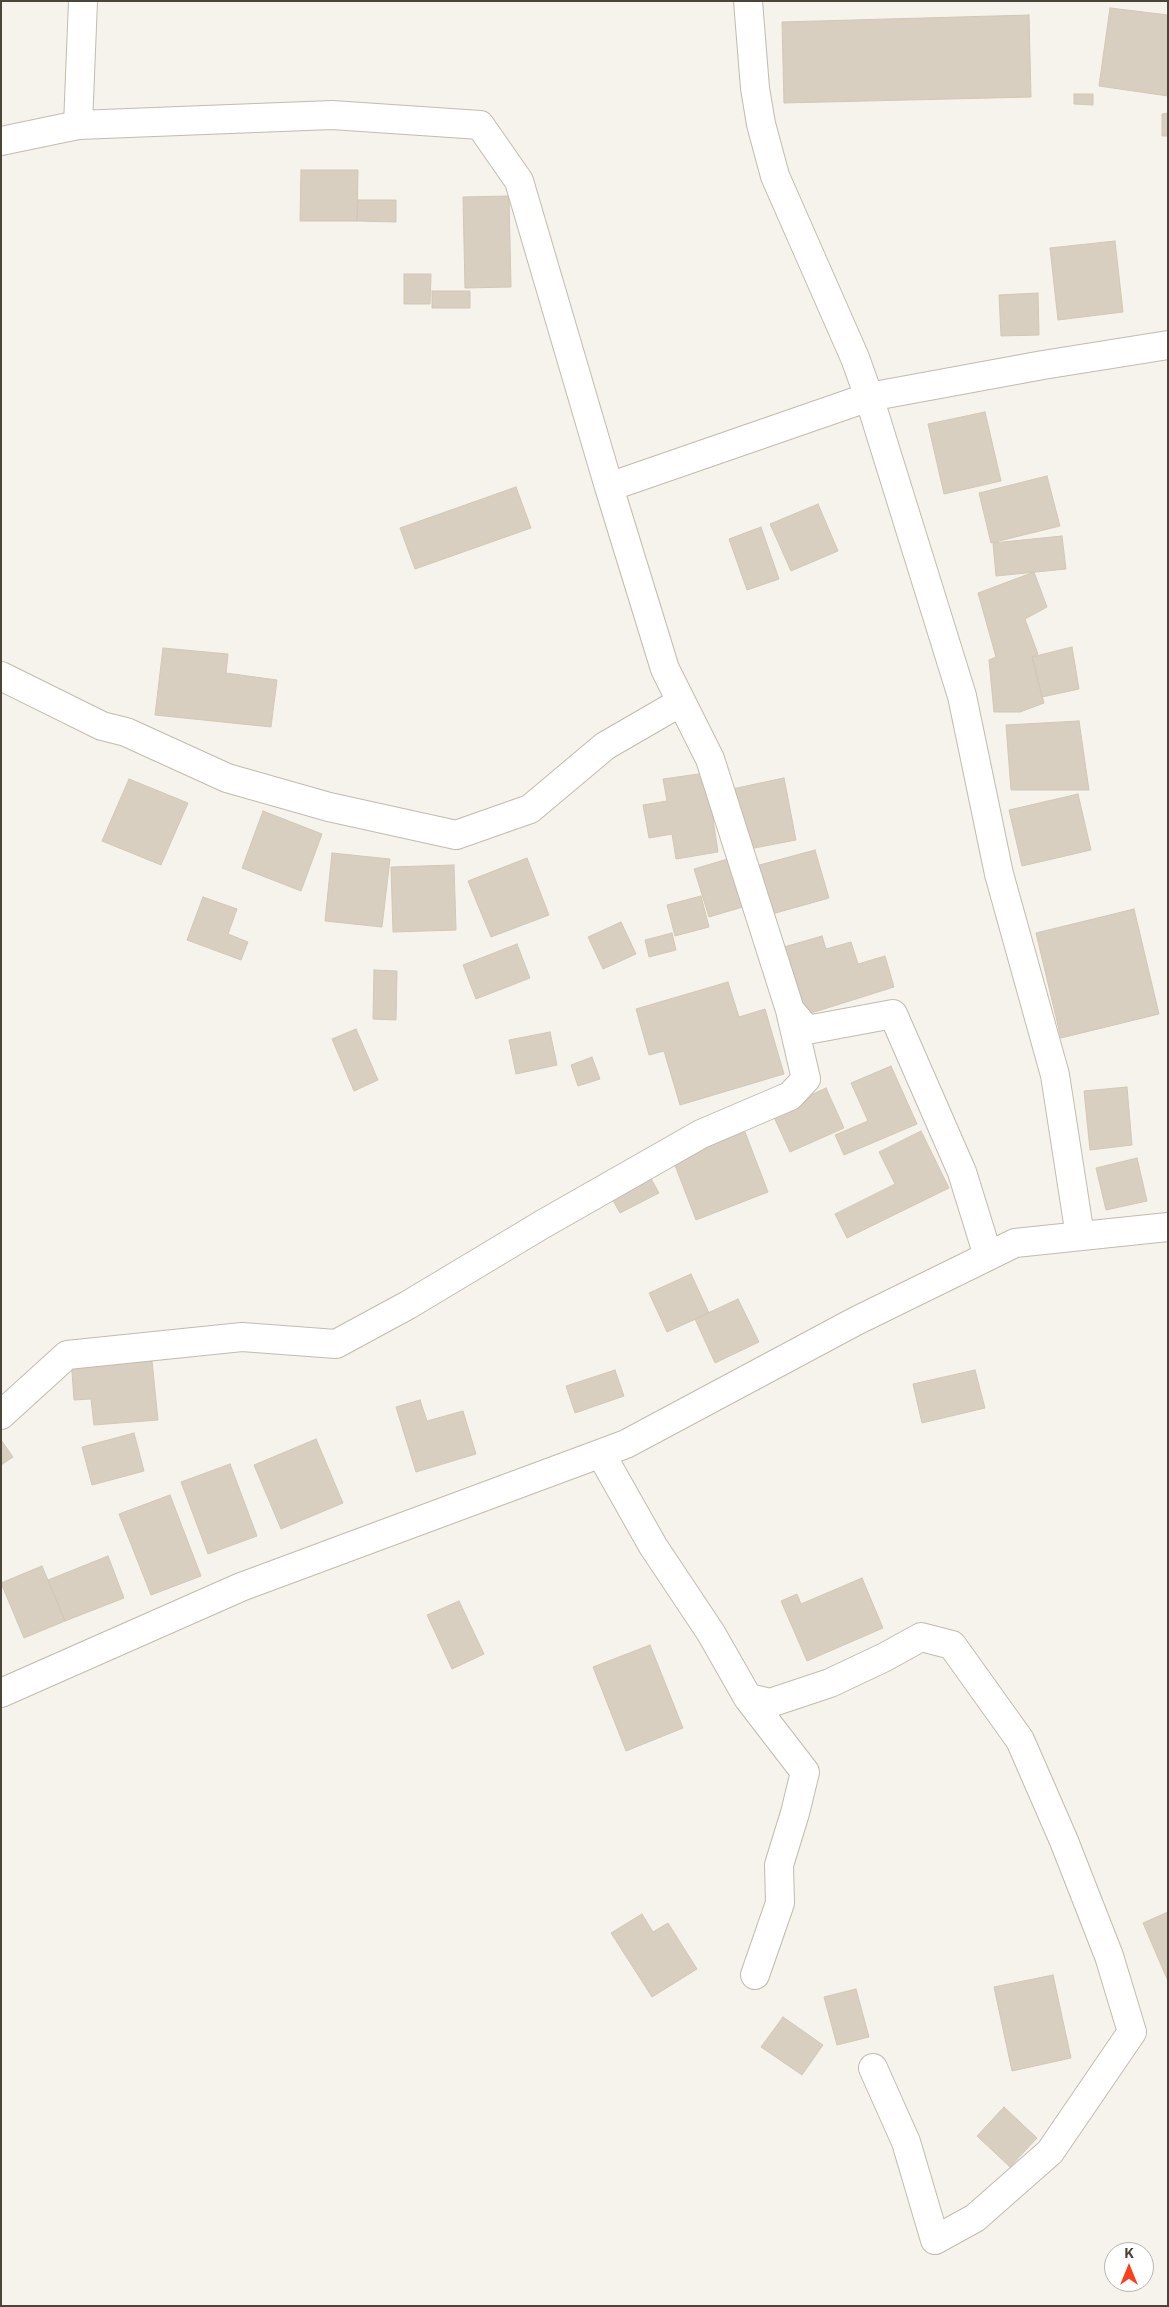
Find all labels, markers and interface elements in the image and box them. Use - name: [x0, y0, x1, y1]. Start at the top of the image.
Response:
- north arrow: [1104, 2242, 1154, 2292]
- text: K: [1124, 2244, 1134, 2262]

